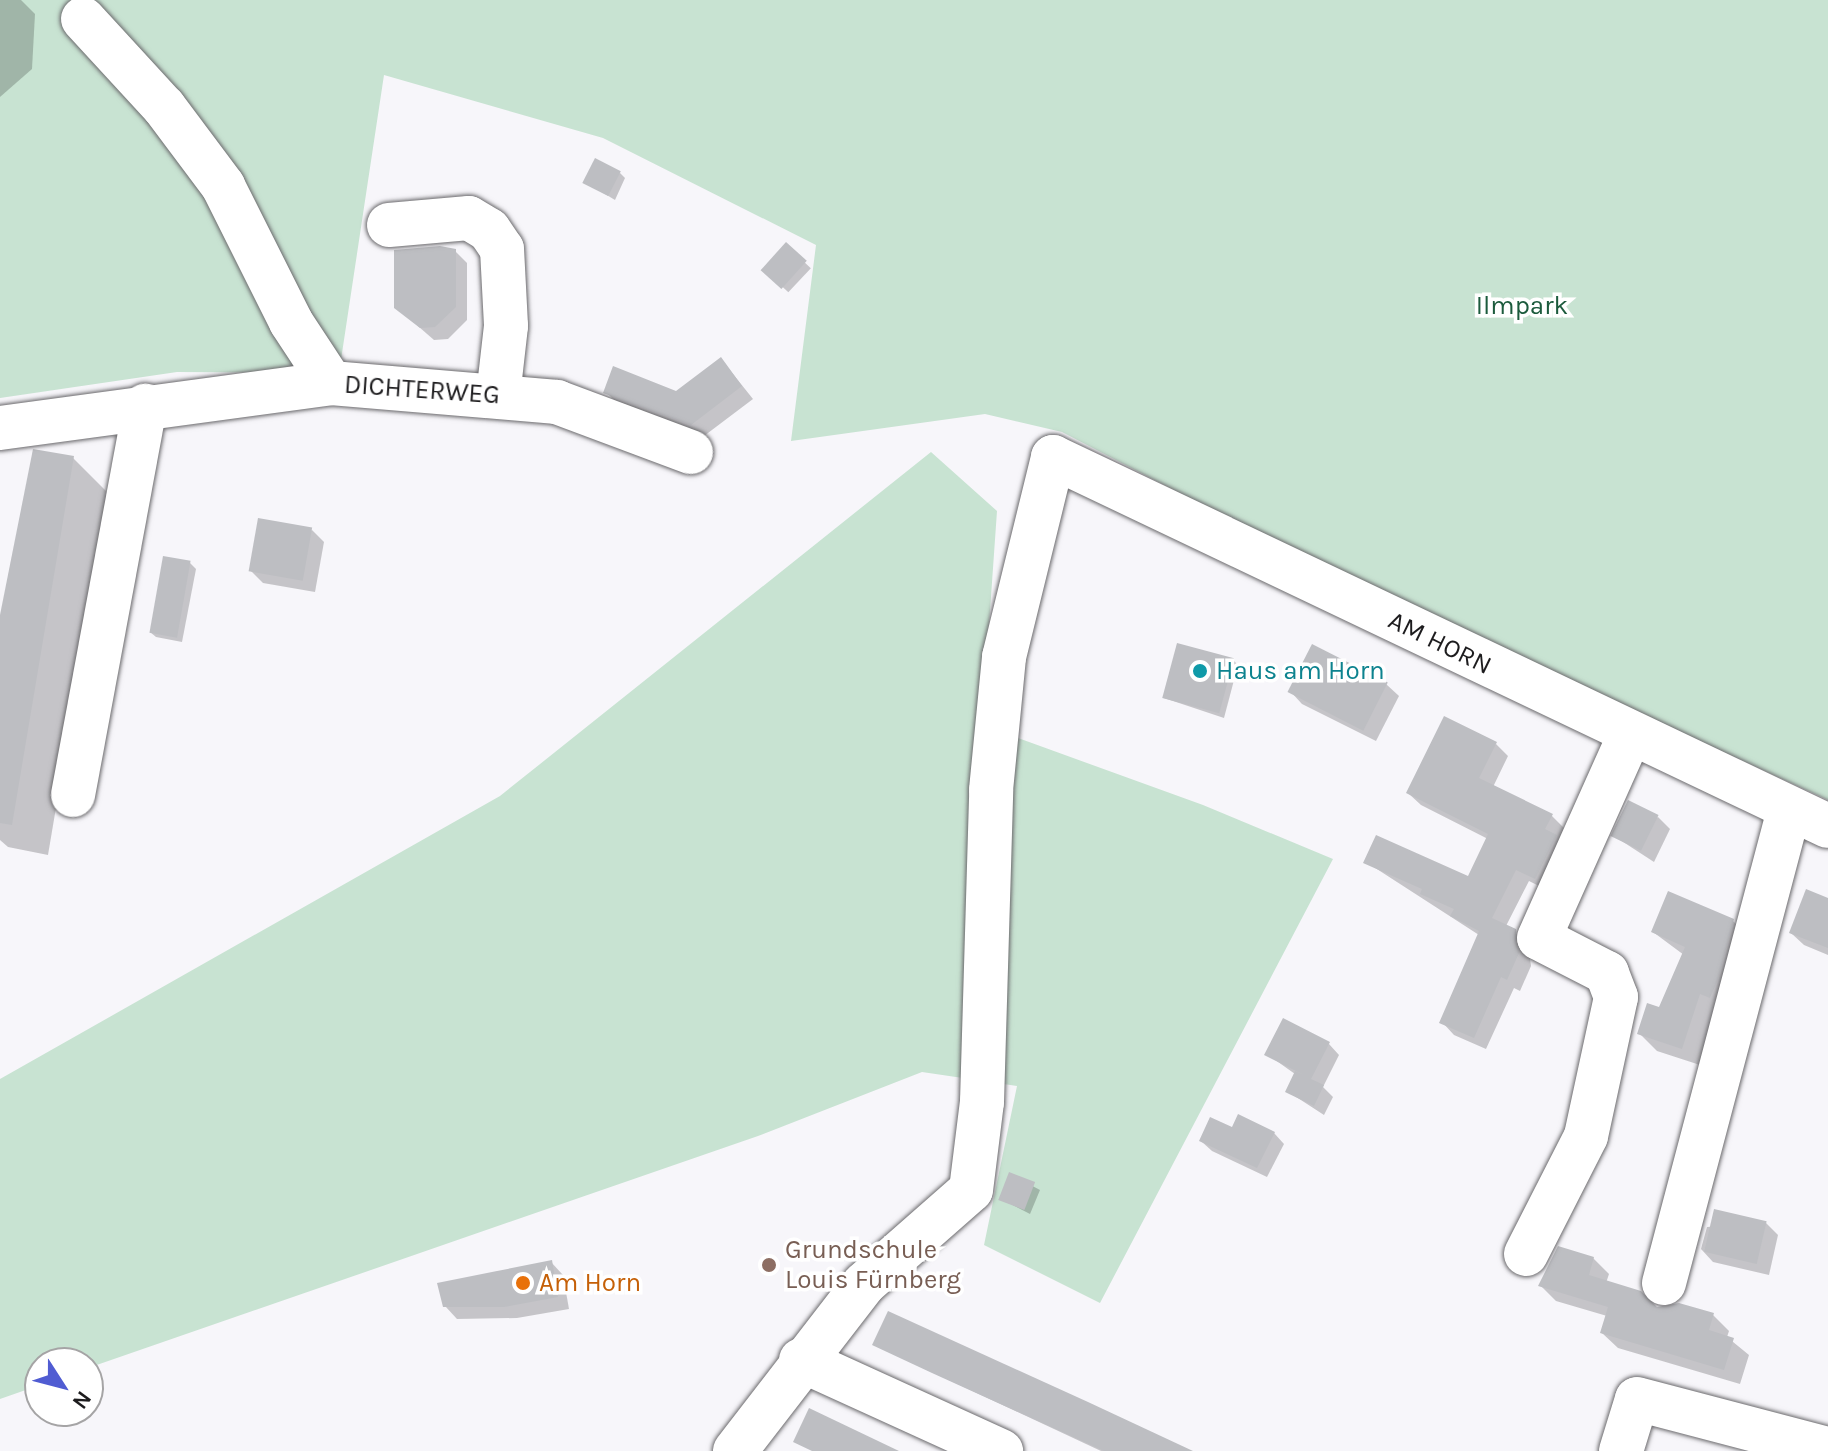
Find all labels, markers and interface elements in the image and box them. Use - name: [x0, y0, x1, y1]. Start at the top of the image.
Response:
- park label: Ilmpark: [1476, 290, 1568, 322]
- street label: DICHTERWEG: [343, 369, 501, 411]
- street label: AM HORN: [1383, 605, 1497, 681]
- place label: Haus am Horn: [1216, 655, 1385, 687]
- marker: Haus am Horn: [1191, 662, 1209, 680]
- place label: Grundschule Louis Fürnberg: [785, 1234, 961, 1296]
- marker: Grundschule Louis Fürnberg: [760, 1256, 778, 1274]
- place label: Am Horn: [539, 1267, 641, 1299]
- marker: Am Horn: [514, 1274, 532, 1292]
- north arrow: [24, 1347, 104, 1427]
- text: N: [67, 1386, 97, 1414]

